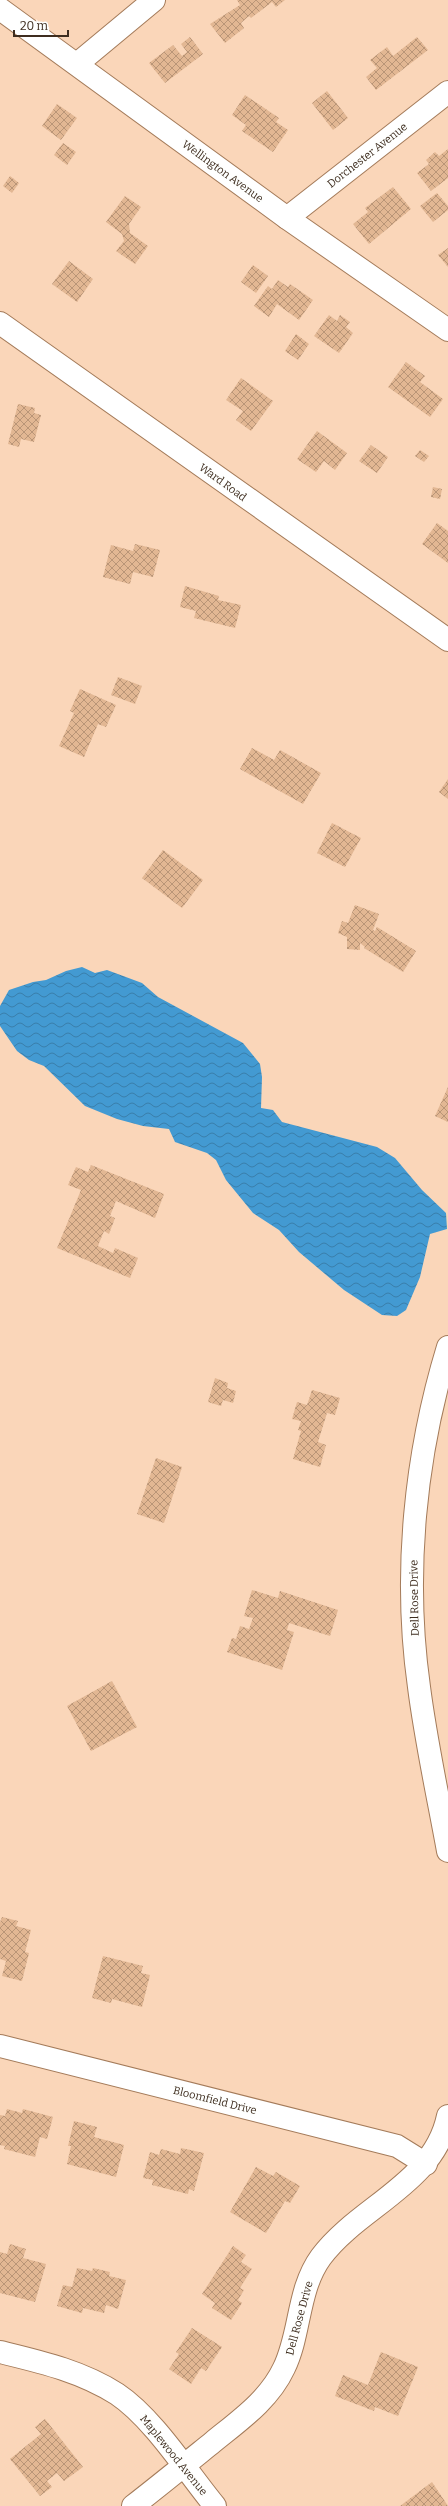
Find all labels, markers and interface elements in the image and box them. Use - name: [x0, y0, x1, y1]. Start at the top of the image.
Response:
- scale bar: [14, 12, 68, 38]
- text: 20 m: [20, 19, 49, 33]
- street label: Dorchester Avenue: [325, 120, 410, 191]
- street label: Wellington Avenue: [180, 138, 266, 205]
- street label: Ward Road: [196, 461, 249, 504]
- street label: Dell Rose Drive: [407, 1560, 422, 1636]
- street label: Bloomfield Drive: [172, 2084, 258, 2117]
- street label: Dell Rose Drive: [283, 2280, 316, 2357]
- street label: Maplewood Avenue: [137, 2412, 210, 2498]

